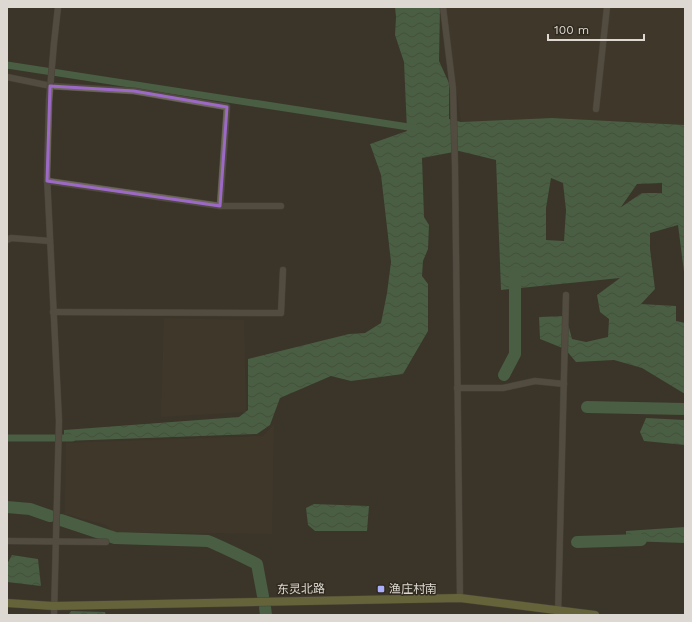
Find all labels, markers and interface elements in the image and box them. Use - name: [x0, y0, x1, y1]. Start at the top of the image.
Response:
- scale bar: [548, 16, 644, 42]
- text: 100 m: [554, 23, 589, 37]
- street label: 东灵北路: [277, 582, 325, 596]
- place label: 渔庄村南: [389, 582, 437, 596]
- marker: 渔庄村南: [376, 584, 386, 594]

